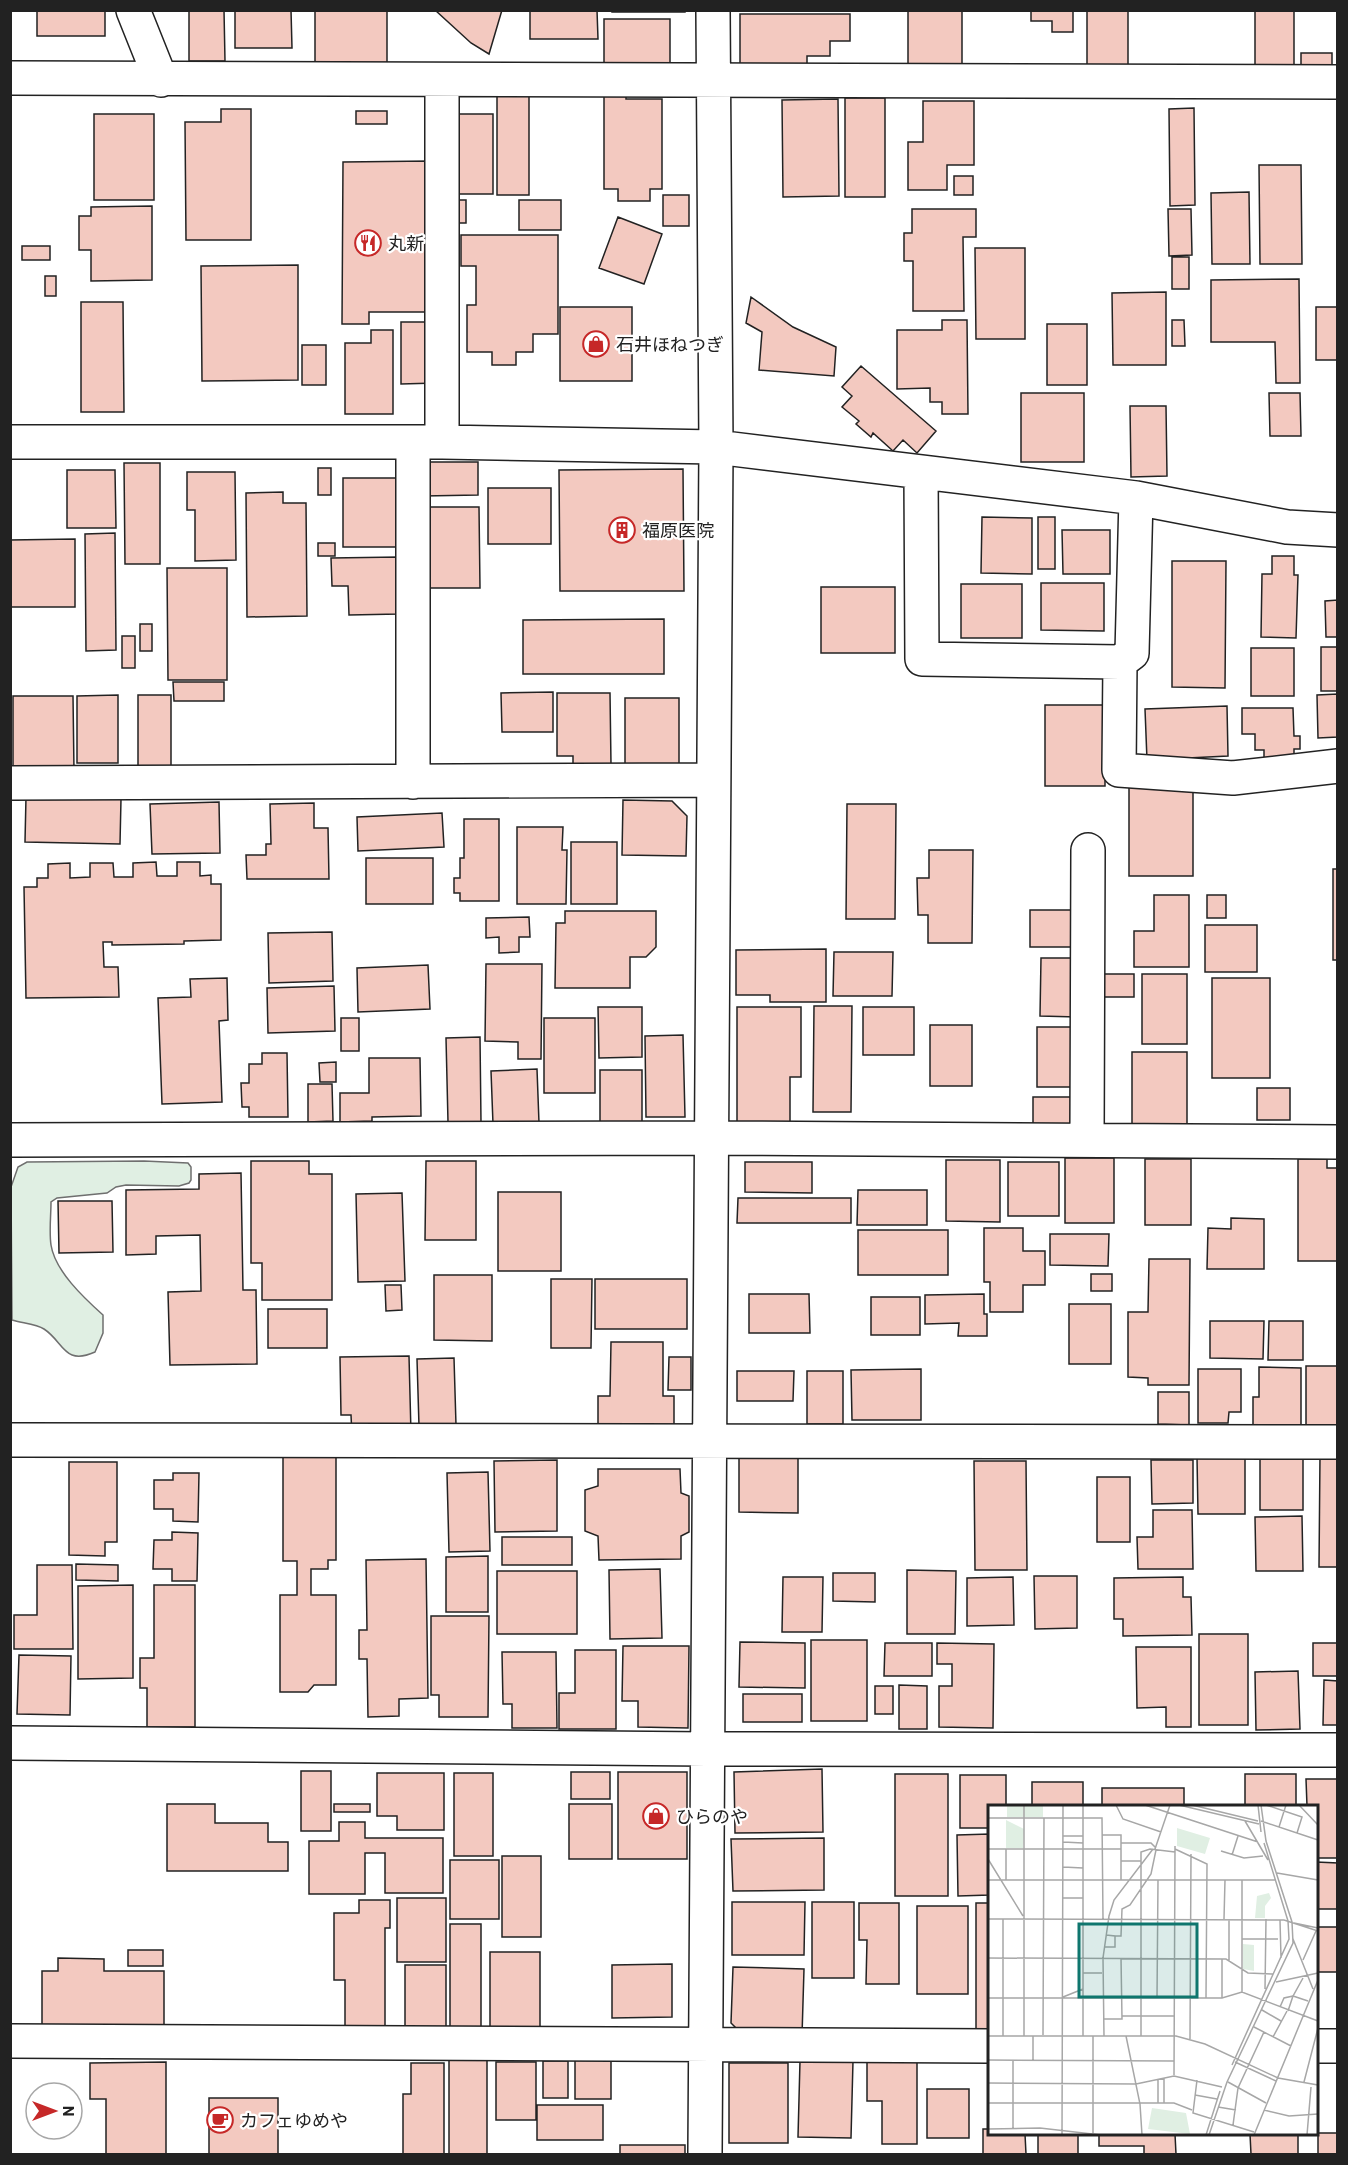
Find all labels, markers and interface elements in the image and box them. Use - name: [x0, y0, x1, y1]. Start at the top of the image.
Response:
- restaurant icon: 丸新: [353, 228, 383, 258]
- place label: 丸新: [388, 232, 424, 254]
- shop icon: 石井ほねつぎ: [581, 329, 611, 359]
- place label: 石井ほねつぎ: [616, 333, 724, 355]
- building icon: 福原医院: [607, 515, 637, 545]
- place label: 福原医院: [642, 519, 714, 541]
- shop icon: ひらのや: [641, 1801, 671, 1831]
- place label: ひらのや: [676, 1805, 748, 1827]
- inset map: [988, 1805, 1318, 2135]
- north arrow: [24, 2081, 84, 2141]
- cafe icon: カフェゆめや: [205, 2105, 235, 2135]
- text: N: [60, 2106, 79, 2116]
- place label: カフェゆめや: [240, 2109, 348, 2131]

